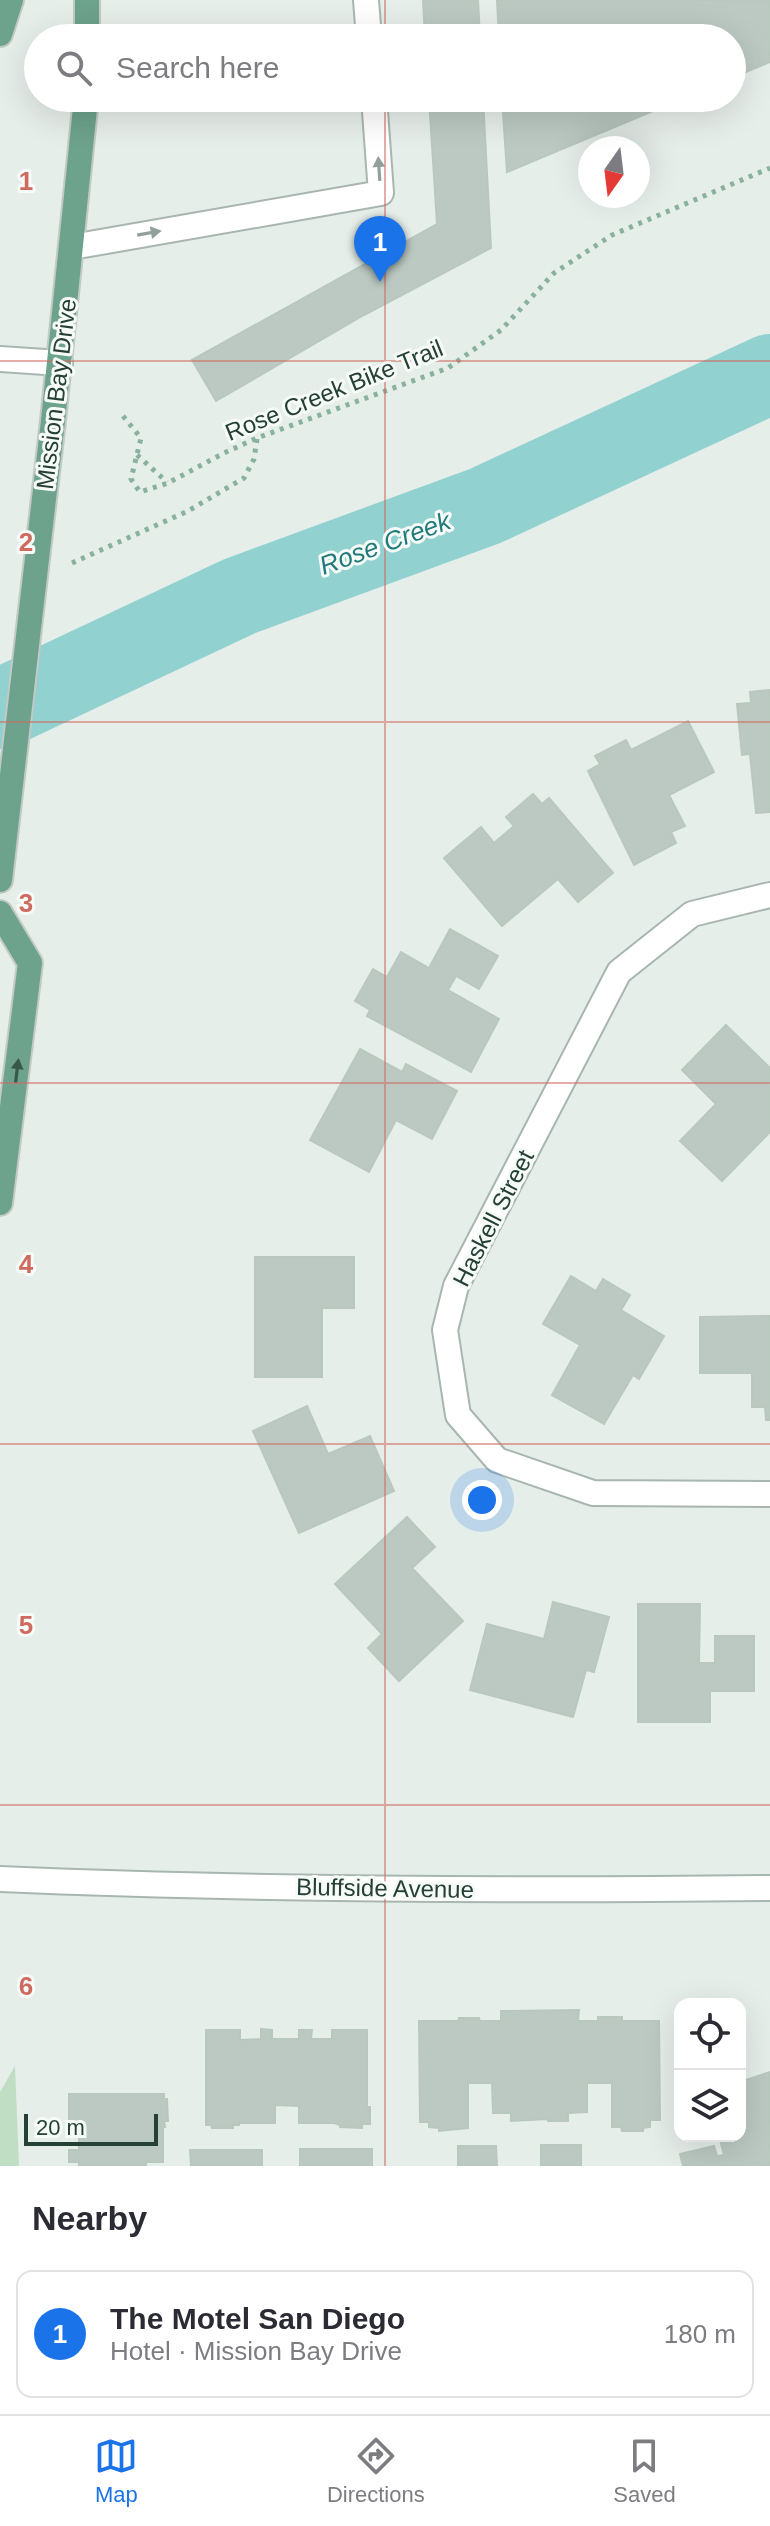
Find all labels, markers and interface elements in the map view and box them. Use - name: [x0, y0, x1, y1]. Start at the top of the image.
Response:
- search box: [24, 24, 746, 112]
- icon: search: [52, 46, 96, 90]
- text: Search here: [116, 51, 279, 84]
- north arrow: [578, 136, 650, 208]
- one-way arrow: [372, 156, 385, 181]
- text: 1: [19, 166, 33, 196]
- pin: 1: [354, 216, 406, 282]
- one-way arrow: [137, 227, 162, 239]
- street label: Mission Bay Drive: [31, 297, 81, 491]
- street label: Rose Creek Bike Trail: [221, 334, 447, 446]
- water label: Rose Creek: [315, 505, 457, 581]
- text: 2: [19, 527, 33, 557]
- text: 3: [19, 888, 33, 918]
- one-way arrow: [10, 1058, 23, 1083]
- street label: Haskell Street: [447, 1145, 539, 1291]
- text: 4: [19, 1249, 34, 1279]
- your location: [462, 1480, 502, 1520]
- text: 5: [19, 1610, 33, 1640]
- street label: Bluffside Avenue: [296, 1873, 474, 1903]
- text: 6: [19, 1971, 33, 2001]
- map controls: [674, 1998, 746, 2142]
- button: locate: [674, 1998, 746, 2070]
- button: layers: [674, 2070, 746, 2142]
- scale bar: [24, 2110, 158, 2146]
- text: 20 m: [36, 2115, 85, 2140]
- text: Nearby: [32, 2199, 147, 2237]
- text: The Motel San Diego: [110, 2302, 405, 2335]
- text: 1: [53, 2319, 67, 2349]
- text: 180 m: [664, 2319, 736, 2349]
- text: Hotel · Mission Bay Drive: [110, 2336, 402, 2366]
- tab: Map: [94, 2434, 138, 2508]
- tab: Directions: [327, 2434, 425, 2508]
- tab: Saved: [613, 2434, 676, 2508]

